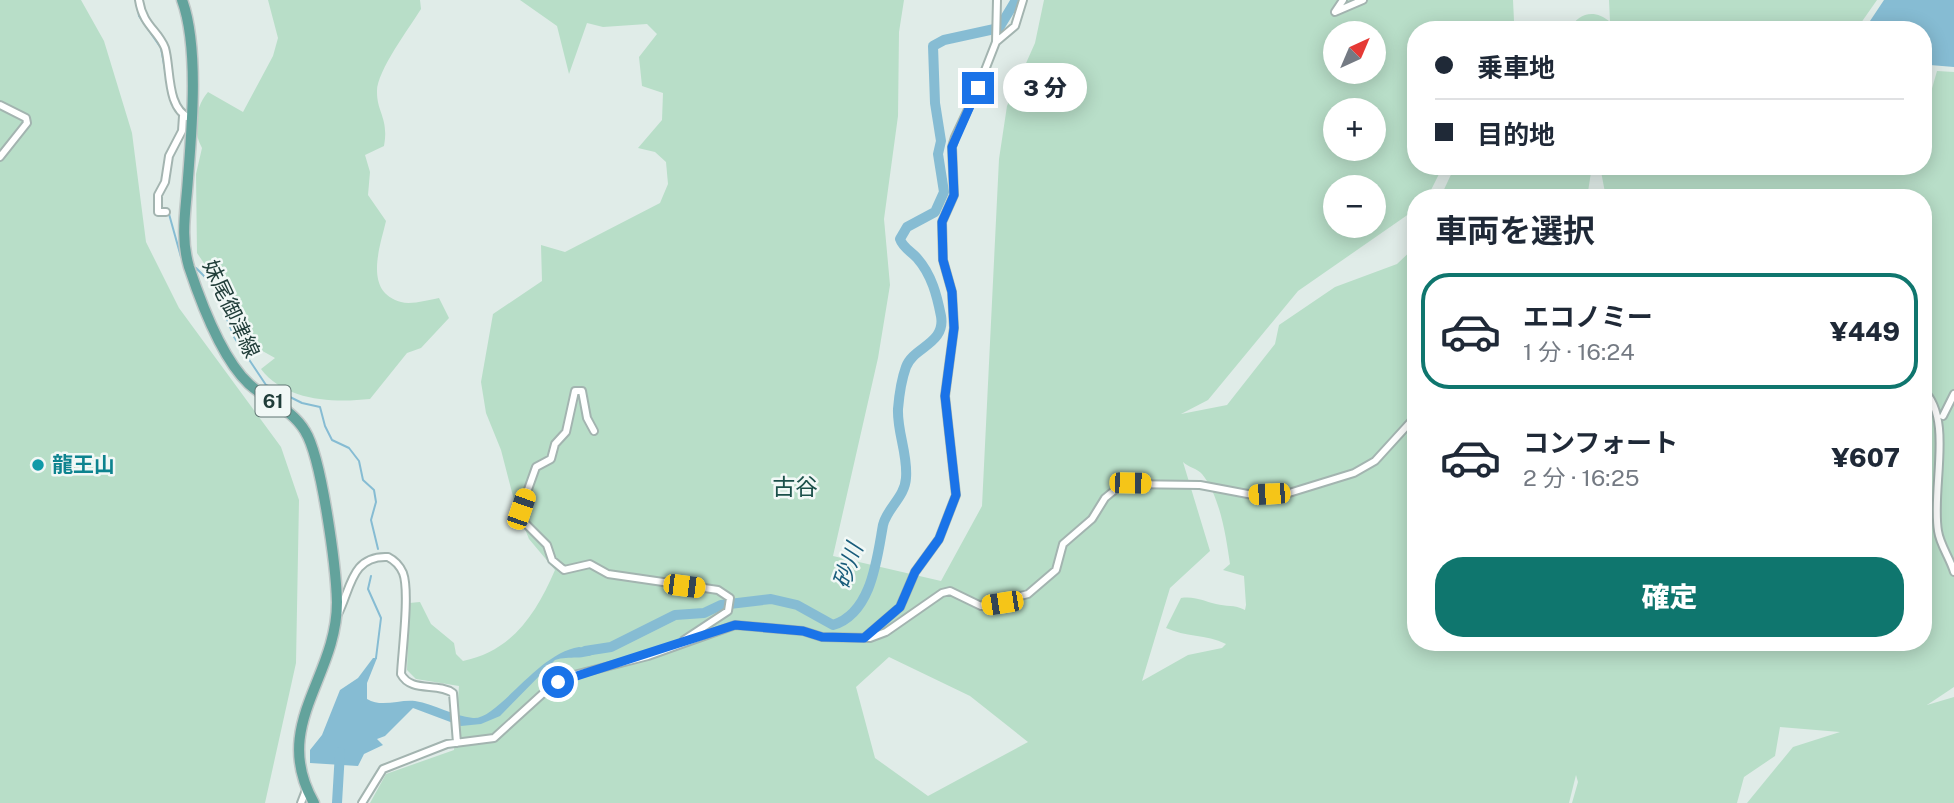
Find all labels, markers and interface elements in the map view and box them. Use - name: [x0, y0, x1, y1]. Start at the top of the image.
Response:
- north arrow: [1323, 21, 1386, 84]
- map controls: [1323, 21, 1386, 238]
- text: 乗車地: [1477, 52, 1555, 83]
- callout: 3 分: [1002, 64, 1086, 112]
- route end: [962, 72, 994, 104]
- text: 3 分: [1023, 74, 1067, 101]
- button: +: [1323, 98, 1386, 161]
- text: 目的地: [1477, 119, 1555, 150]
- button: −: [1323, 175, 1386, 238]
- text: 車両を選択: [1435, 212, 1595, 249]
- street label: 妹尾御津線: [198, 256, 265, 362]
- icon: car: [1439, 300, 1502, 363]
- text: エコノミー: [1523, 301, 1653, 332]
- text: ¥449: [1830, 316, 1900, 347]
- text: 1 分 · 16:24: [1523, 338, 1635, 365]
- road number: 61: [256, 386, 290, 416]
- icon: car: [1439, 426, 1502, 489]
- text: コンフォート: [1523, 427, 1678, 458]
- text: ¥607: [1831, 442, 1900, 473]
- place label: 龍王山: [52, 452, 115, 477]
- marker: 龍王山: [30, 457, 46, 473]
- text: 2 分 · 16:25: [1523, 464, 1639, 491]
- car: [1109, 472, 1152, 494]
- district label: 古谷: [772, 473, 818, 500]
- car: [1248, 482, 1291, 506]
- car: [505, 486, 538, 532]
- water label: 砂川: [827, 537, 869, 592]
- button: 確定: [1435, 557, 1904, 637]
- car: [662, 573, 707, 599]
- car: [980, 589, 1025, 617]
- route start: [542, 666, 574, 698]

